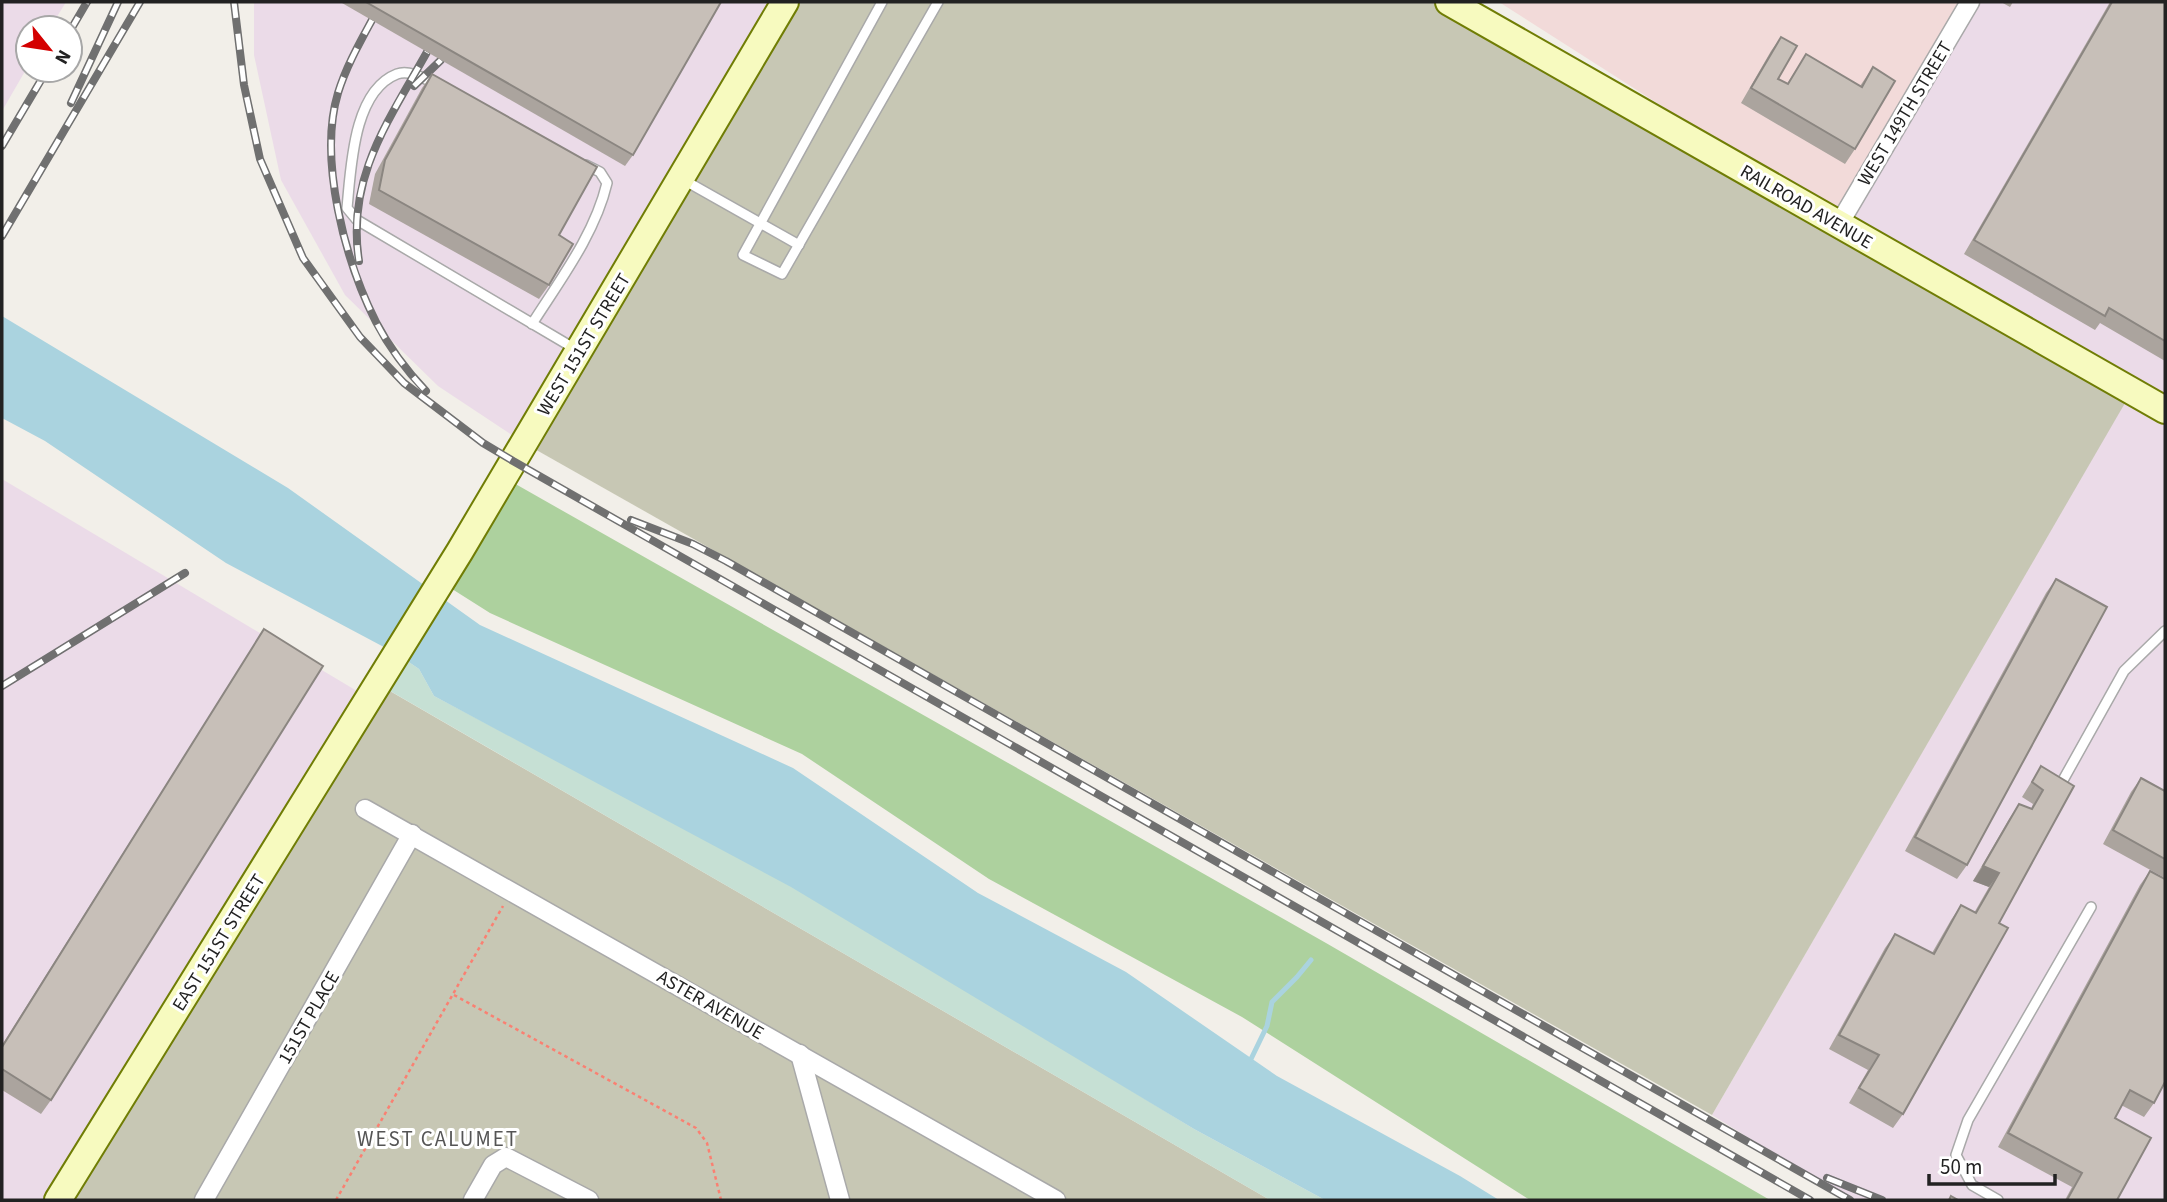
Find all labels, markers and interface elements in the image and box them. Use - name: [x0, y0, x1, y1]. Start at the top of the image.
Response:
- north arrow: [14, 14, 84, 84]
- street label: WEST 149TH STREET: [1851, 36, 1959, 191]
- text: N: [48, 45, 77, 69]
- street label: RAILROAD AVENUE: [1735, 158, 1877, 256]
- street label: WEST 151ST STREET: [531, 268, 638, 421]
- street label: EAST 151ST STREET: [166, 869, 272, 1017]
- street label: ASTER AVENUE: [652, 964, 769, 1047]
- street label: 151ST PLACE: [272, 966, 347, 1069]
- district label: WEST CALUMET: [357, 1124, 519, 1154]
- scale bar: [1929, 1142, 2055, 1186]
- text: 50 m: [1940, 1152, 1982, 1182]

